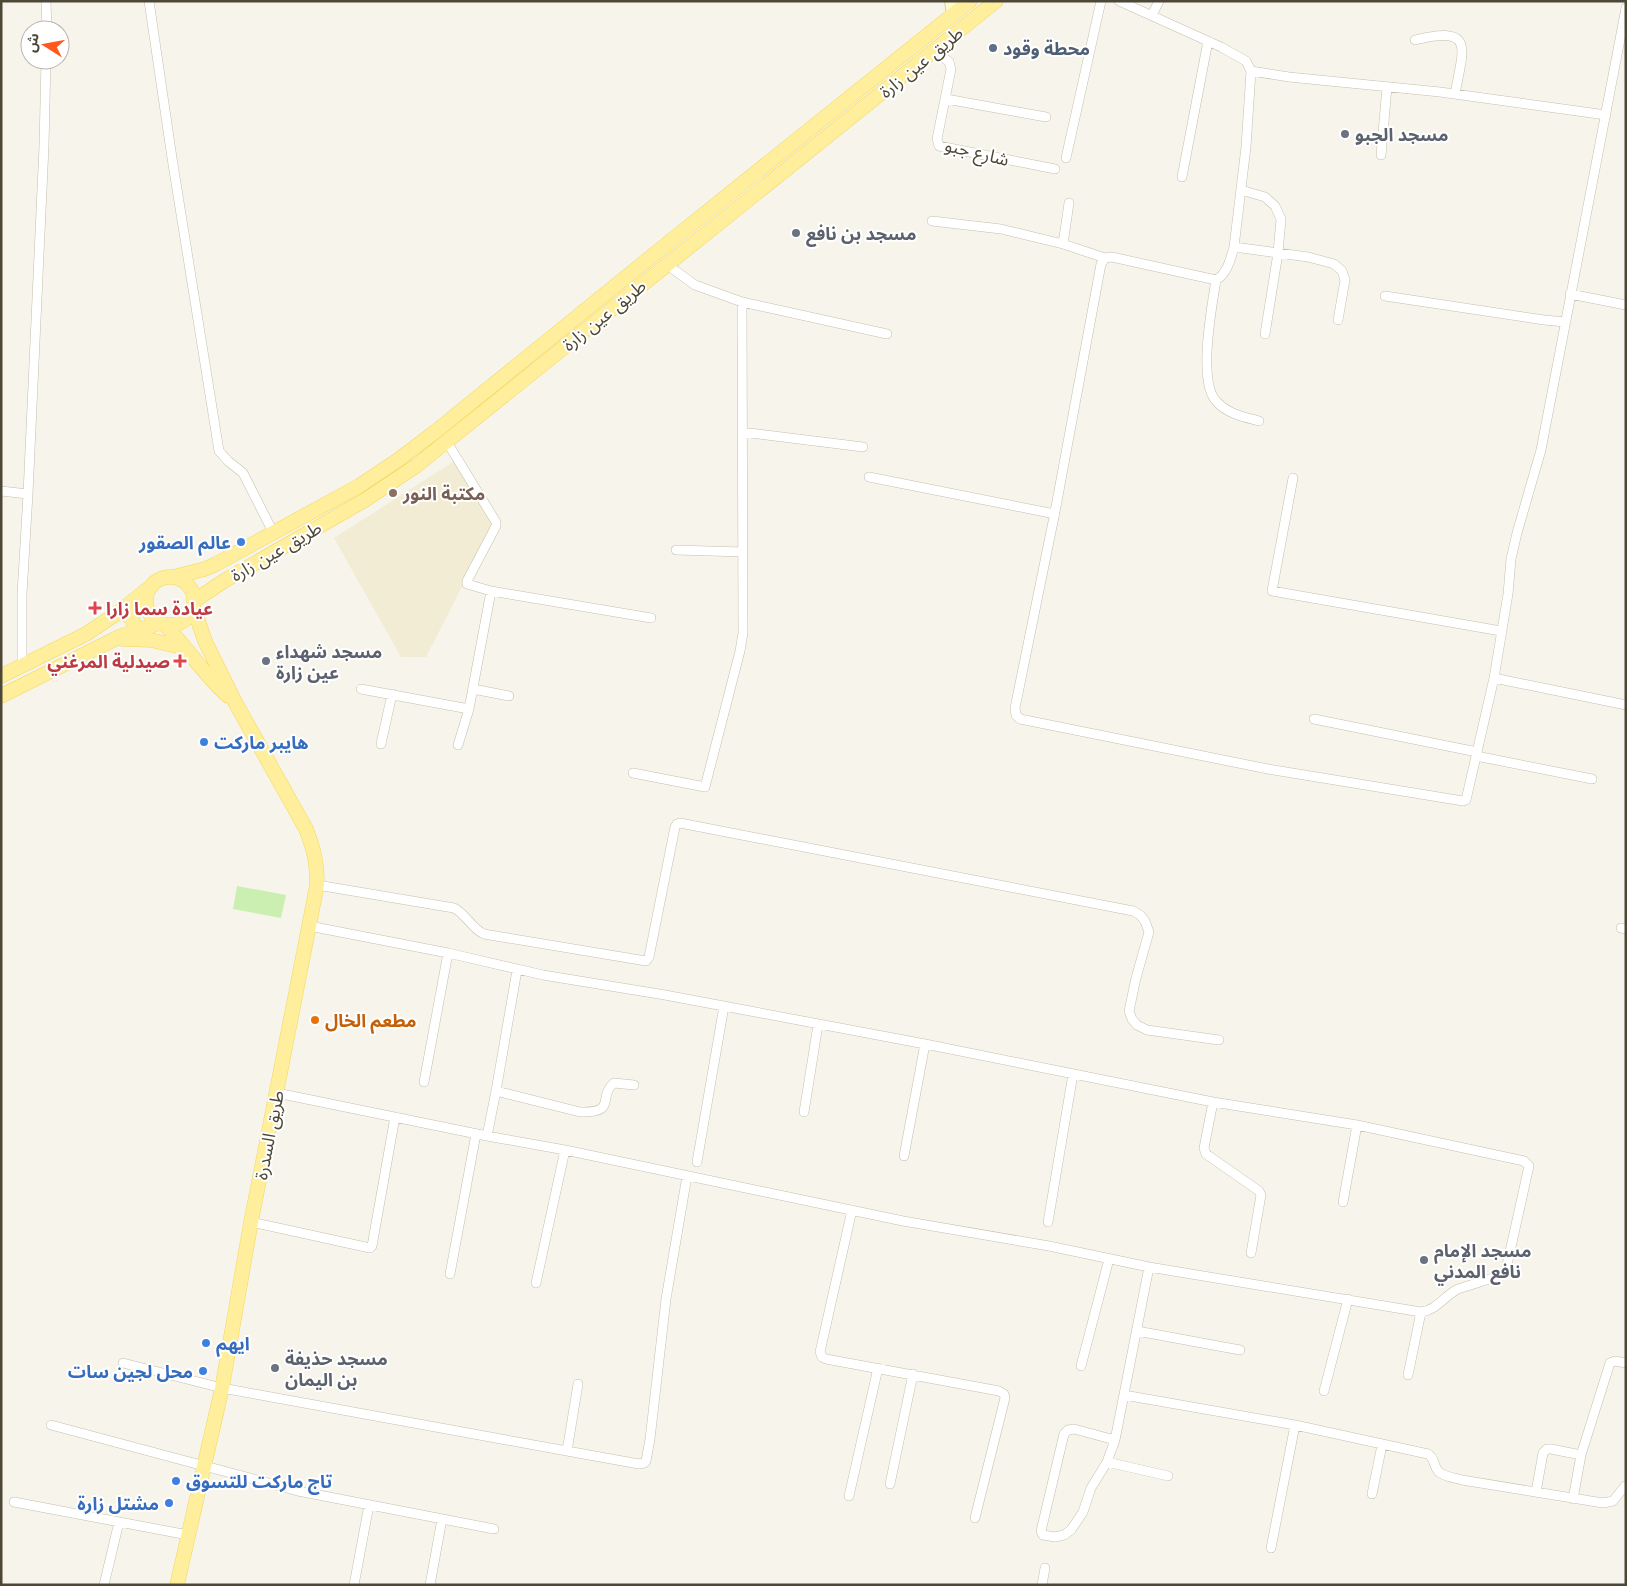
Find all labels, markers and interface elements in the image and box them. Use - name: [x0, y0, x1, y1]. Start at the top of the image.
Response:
- north arrow: [20, 20, 70, 70]
- street label: طريق عين زارة: [875, 22, 968, 103]
- text: ش: [22, 31, 42, 53]
- place label: محطة وقود: [1003, 38, 1090, 59]
- marker: محطة وقود: [987, 42, 999, 54]
- place label: مسجد الجبو: [1355, 124, 1449, 145]
- marker: مسجد الجبو: [1339, 128, 1351, 140]
- street label: شارع جبو: [942, 134, 1011, 174]
- place label: مسجد بن نافع: [806, 223, 916, 247]
- marker: مسجد بن نافع: [790, 227, 802, 239]
- street label: طريق عين زارة: [558, 275, 651, 356]
- place label: مكتبة النور: [402, 483, 485, 505]
- marker: مكتبة النور: [387, 487, 399, 499]
- street label: طريق عين زارة: [227, 517, 326, 586]
- place label: عالم الصقور: [138, 532, 231, 556]
- marker: عالم الصقور: [235, 536, 247, 548]
- place label: عيادة سما زارا: [106, 598, 213, 620]
- marker: عيادة سما زارا: [88, 601, 102, 615]
- place label: مسجد شهداء عين زارة: [276, 641, 382, 684]
- place label: صيدلية المرغني: [47, 651, 170, 676]
- marker: صيدلية المرغني: [174, 655, 186, 667]
- marker: مسجد شهداء عين زارة: [260, 655, 272, 667]
- place label: هايبر ماركت: [214, 732, 309, 754]
- marker: هايبر ماركت: [198, 736, 210, 748]
- place label: مطعم الخال: [325, 1010, 416, 1034]
- marker: مطعم الخال: [309, 1014, 321, 1026]
- street label: طريق السدرة: [250, 1088, 289, 1182]
- place label: مسجد الإمام نافع المدني: [1434, 1240, 1531, 1286]
- marker: مسجد الإمام نافع المدني: [1418, 1254, 1430, 1266]
- place label: ايهم: [216, 1333, 250, 1357]
- marker: ايهم: [200, 1337, 212, 1349]
- place label: مسجد حذيفة بن اليمان: [285, 1348, 388, 1390]
- place label: محل لجين سات: [68, 1361, 193, 1382]
- marker: مسجد حذيفة بن اليمان: [269, 1362, 281, 1374]
- marker: محل لجين سات: [197, 1365, 209, 1377]
- place label: تاج ماركت للتسوق: [186, 1471, 333, 1495]
- marker: تاج ماركت للتسوق: [170, 1475, 182, 1487]
- place label: مشتل زارة: [77, 1493, 159, 1515]
- marker: مشتل زارة: [163, 1497, 175, 1509]

